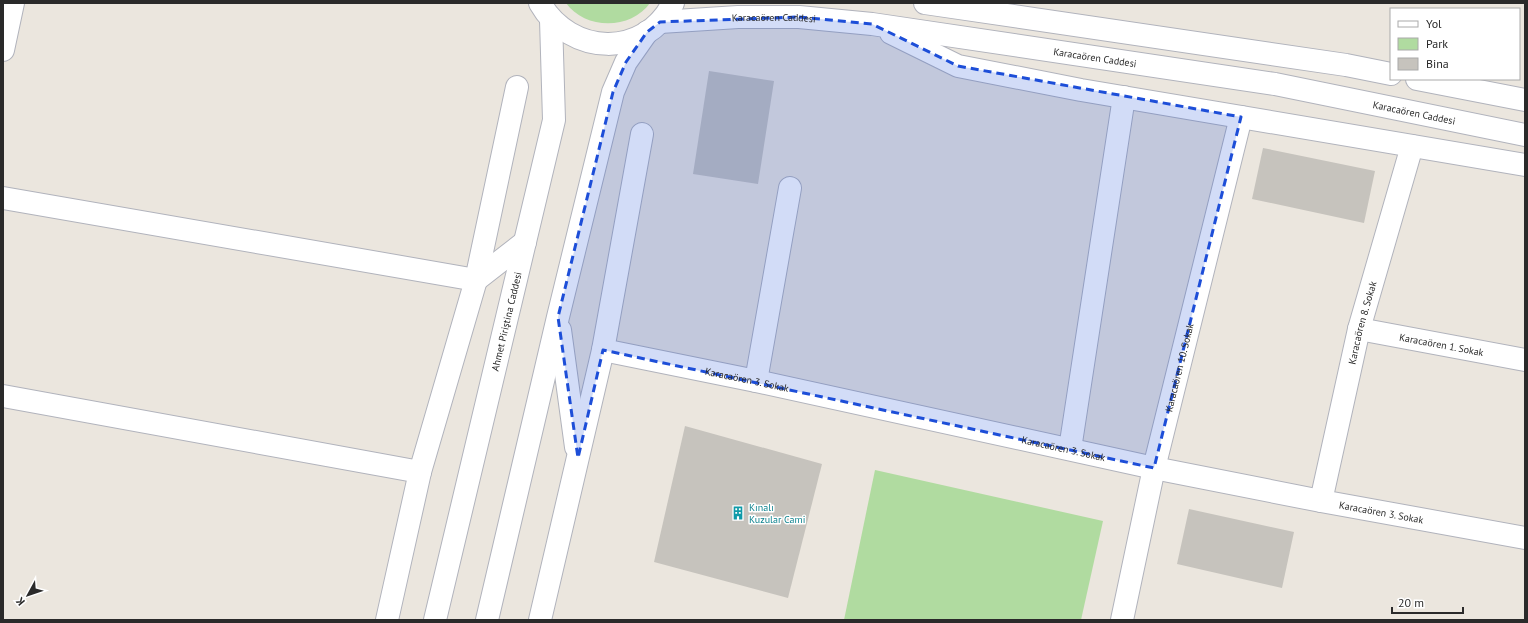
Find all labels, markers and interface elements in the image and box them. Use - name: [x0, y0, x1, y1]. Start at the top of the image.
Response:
- legend: [1390, 8, 1520, 80]
- street label: Karacaören Caddesi: [731, 11, 816, 26]
- text: Yol: [1426, 16, 1442, 31]
- text: Park: [1426, 36, 1448, 51]
- street label: Karacaören Caddesi: [1052, 45, 1137, 70]
- text: Bina: [1426, 56, 1449, 71]
- street label: Karacaören Caddesi: [1372, 98, 1457, 128]
- street label: Ahmet Piriştina Caddesi: [488, 270, 525, 372]
- street label: Karacaören 8. Sokak: [1345, 280, 1380, 366]
- street label: Karacaören 10. Sokak: [1162, 322, 1197, 413]
- street label: Karacaören 1. Sokak: [1398, 331, 1485, 359]
- street label: Karacaören 3. Sokak: [704, 365, 790, 395]
- street label: Karacaören 3. Sokak: [1020, 433, 1107, 464]
- street label: Karacaören 3. Sokak: [1338, 498, 1425, 526]
- place label: Kınalı Kuzular Cami: [749, 501, 805, 526]
- building icon: Kınalı Kuzular Cami: [730, 505, 746, 521]
- north arrow: [8, 575, 48, 615]
- scale bar: [1392, 589, 1463, 615]
- text: K: [13, 594, 28, 609]
- text: 20 m: [1398, 595, 1424, 610]

